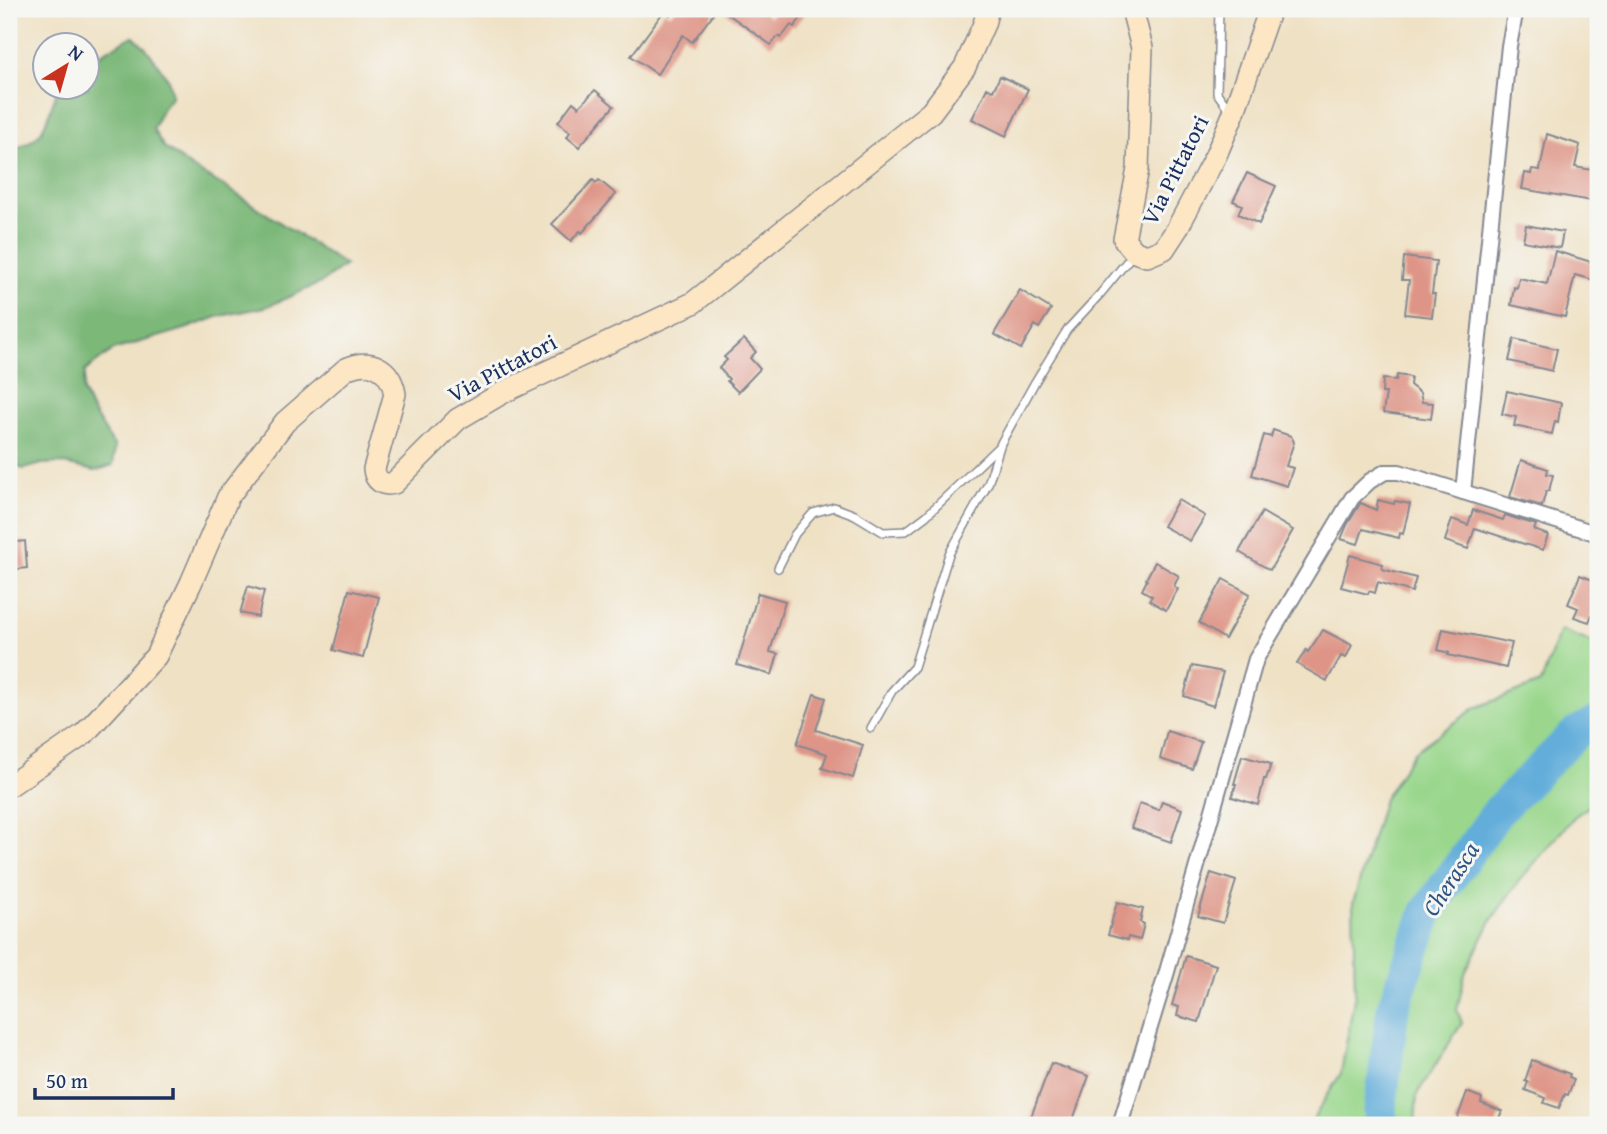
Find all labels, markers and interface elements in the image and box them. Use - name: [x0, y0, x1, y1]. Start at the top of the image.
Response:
- north arrow: [32, 32, 102, 102]
- text: N: [63, 37, 90, 68]
- street label: Via Pittatori: [1133, 109, 1216, 230]
- street label: Via Pittatori: [441, 325, 562, 410]
- water label: Cherasca: [1414, 835, 1488, 923]
- scale bar: [35, 1057, 173, 1101]
- text: 50 m: [46, 1065, 88, 1096]

